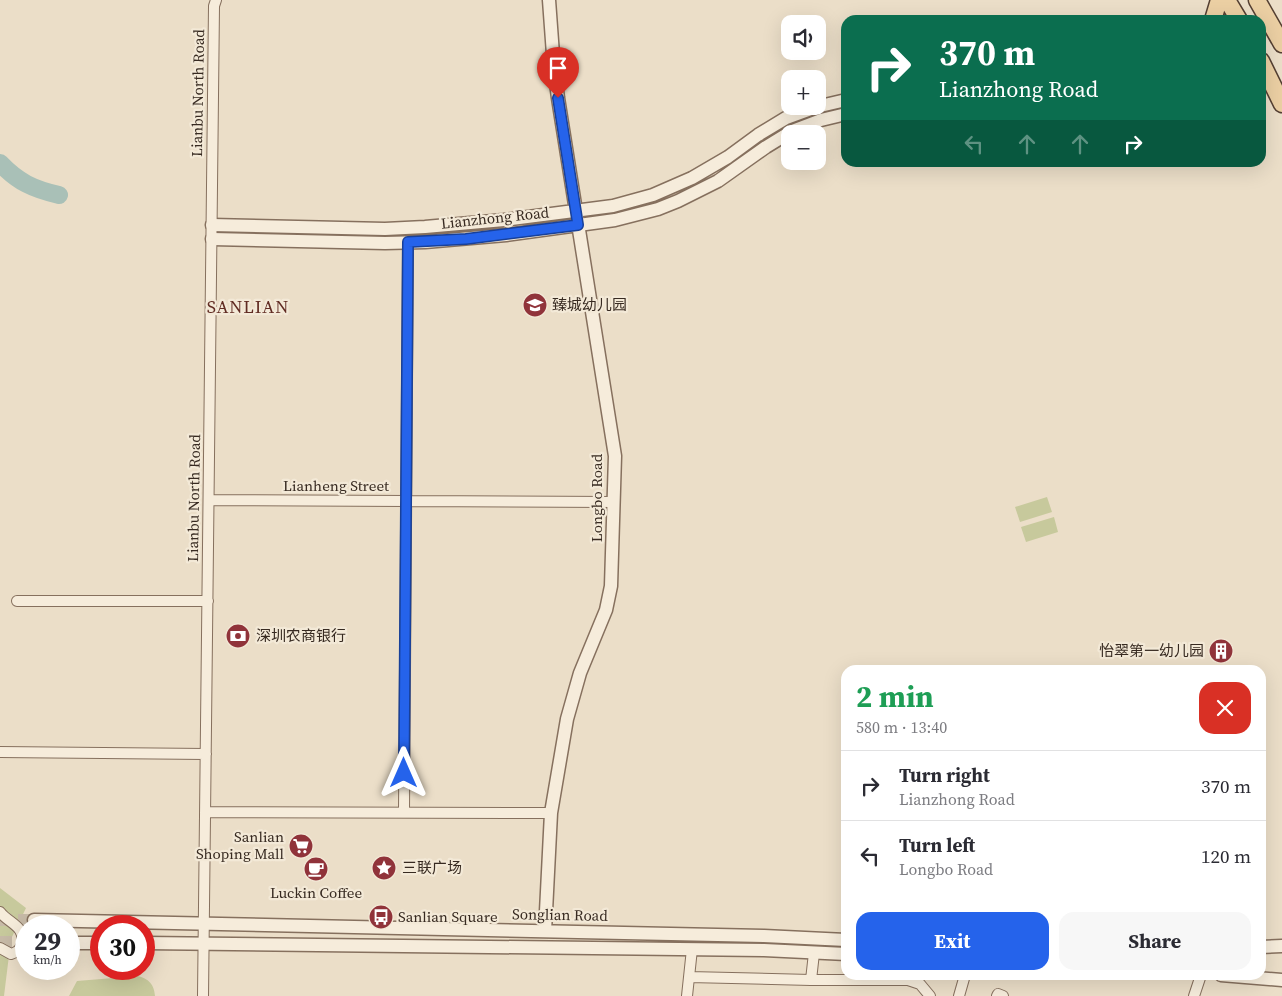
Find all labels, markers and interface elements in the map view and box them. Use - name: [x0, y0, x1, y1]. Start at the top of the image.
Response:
- map controls: [781, 15, 826, 170]
- button: sound: [781, 15, 826, 60]
- street label: Lianbu North Road: [186, 28, 209, 157]
- text: 370 m: [939, 29, 1035, 77]
- icon: right: [856, 35, 921, 100]
- pin: [537, 47, 579, 98]
- icon: arrive: [544, 54, 572, 82]
- button: +: [781, 70, 826, 115]
- text: Lianzhong Road: [939, 74, 1098, 104]
- button: −: [781, 125, 826, 170]
- icon: left: [960, 130, 988, 158]
- icon: ahead: [1013, 130, 1041, 158]
- icon: ahead: [1066, 130, 1094, 158]
- icon: right: [1119, 130, 1147, 158]
- street label: Lianzhong Road: [440, 201, 550, 234]
- school or university icon: 臻城幼儿园: [522, 292, 548, 318]
- district label: SANLIAN: [207, 294, 289, 319]
- place label: 臻城幼儿园: [552, 294, 627, 315]
- street label: Lianbu North Road: [182, 433, 205, 562]
- street label: Longbo Road: [586, 453, 607, 542]
- street label: Lianheng Street: [283, 475, 389, 496]
- bank icon: 深圳农商银行: [225, 623, 251, 649]
- place label: 深圳农商银行: [256, 625, 346, 646]
- building icon: 怡翠第一幼儿园: [1208, 638, 1234, 664]
- place label: 怡翠第一幼儿园: [1099, 640, 1204, 661]
- text: 2 min: [856, 676, 934, 717]
- button: close: [1199, 682, 1251, 734]
- text: 580 m · 13:40: [856, 716, 947, 738]
- position arrow: [377, 746, 429, 798]
- text: Turn right: [899, 762, 990, 788]
- icon: right: [856, 772, 884, 800]
- text: 370 m: [1201, 773, 1251, 799]
- text: Lianzhong Road: [899, 788, 1015, 810]
- place label: Sanlian Shoping Mall: [196, 826, 285, 864]
- text: Turn left: [899, 832, 975, 858]
- supermarket icon: Sanlian Shoping Mall: [288, 833, 314, 859]
- icon: left: [856, 842, 884, 870]
- text: 120 m: [1201, 843, 1251, 869]
- place icon: 三联广场: [371, 855, 397, 881]
- cafe icon: Luckin Coffee: [303, 856, 329, 882]
- place label: 三联广场: [402, 857, 462, 878]
- text: Longbo Road: [899, 858, 993, 880]
- place label: Luckin Coffee: [270, 882, 362, 903]
- street label: Songlian Road: [512, 903, 609, 926]
- bus stop icon: Sanlian Square: [368, 904, 394, 930]
- place label: Sanlian Square: [398, 906, 498, 927]
- button: Exit: [856, 912, 1049, 970]
- button: Share: [1059, 912, 1251, 970]
- speed limit sign: 30: [90, 915, 155, 980]
- text: 29: [34, 924, 61, 958]
- text: km/h: [33, 952, 62, 968]

